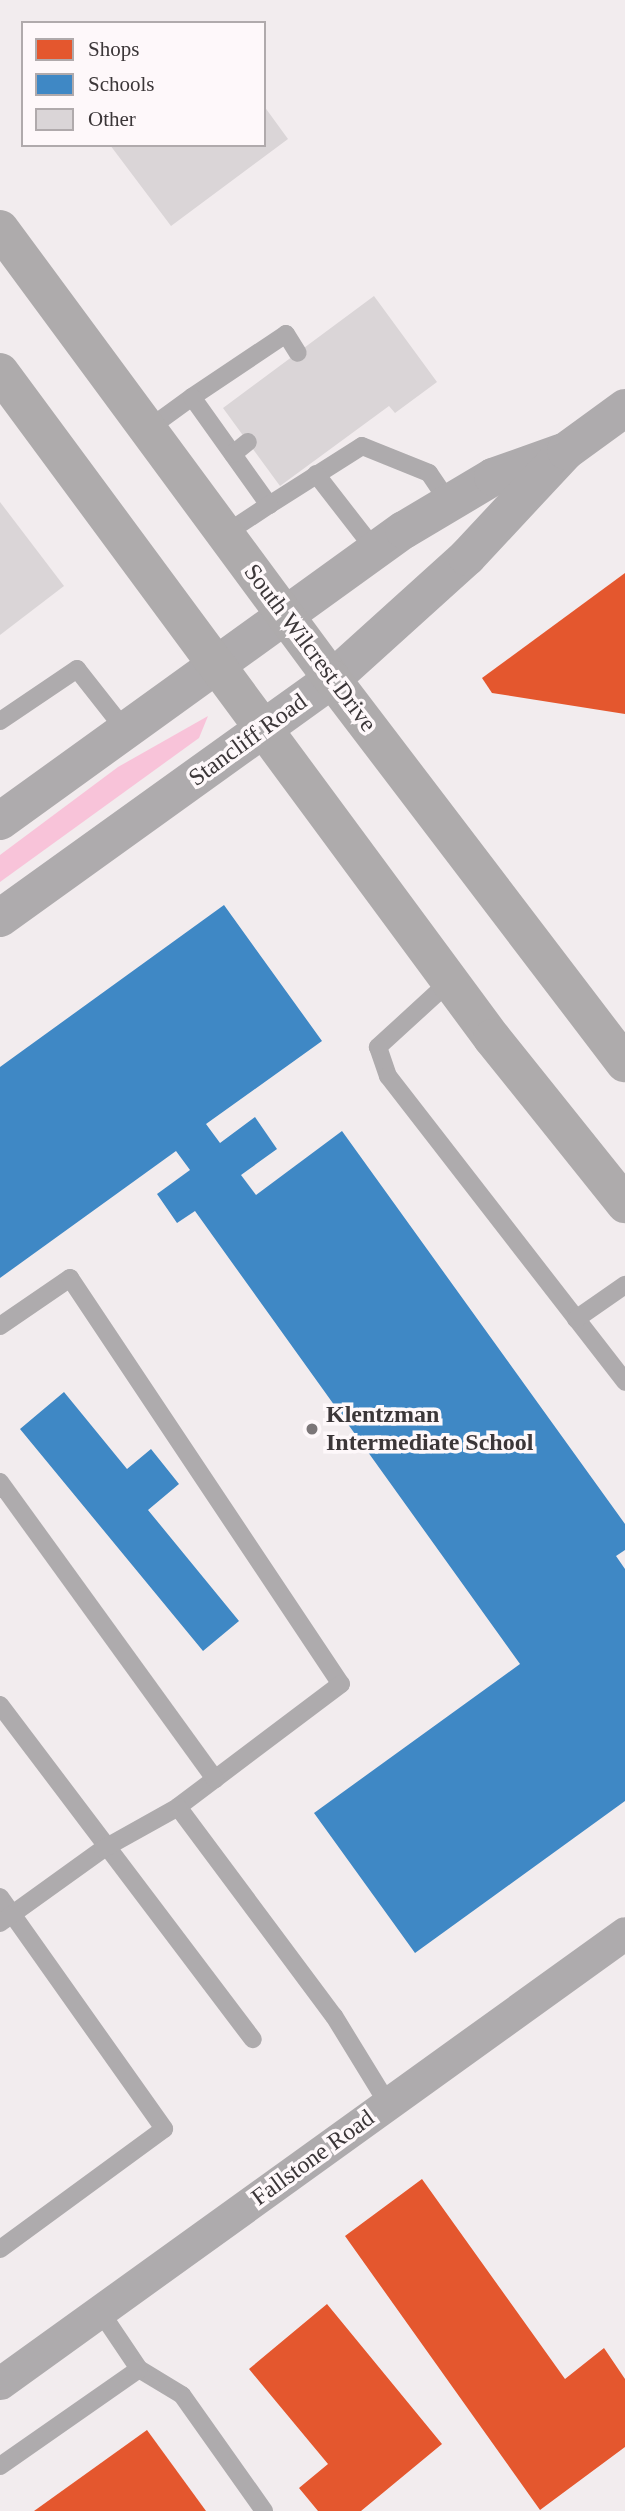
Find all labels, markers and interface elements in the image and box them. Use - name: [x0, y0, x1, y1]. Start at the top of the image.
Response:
- legend: [21, 21, 266, 147]
- text: Shops: [88, 37, 139, 61]
- text: Schools: [88, 72, 155, 96]
- text: Other: [88, 107, 136, 131]
- street label: South Wilcrest Drive: [237, 558, 383, 738]
- street label: Stancliff Road: [183, 688, 313, 792]
- place label: Klentzman Intermediate School: [326, 1401, 533, 1457]
- marker: Klentzman Intermediate School: [304, 1421, 320, 1437]
- street label: Fallstone Road: [246, 2104, 380, 2212]

